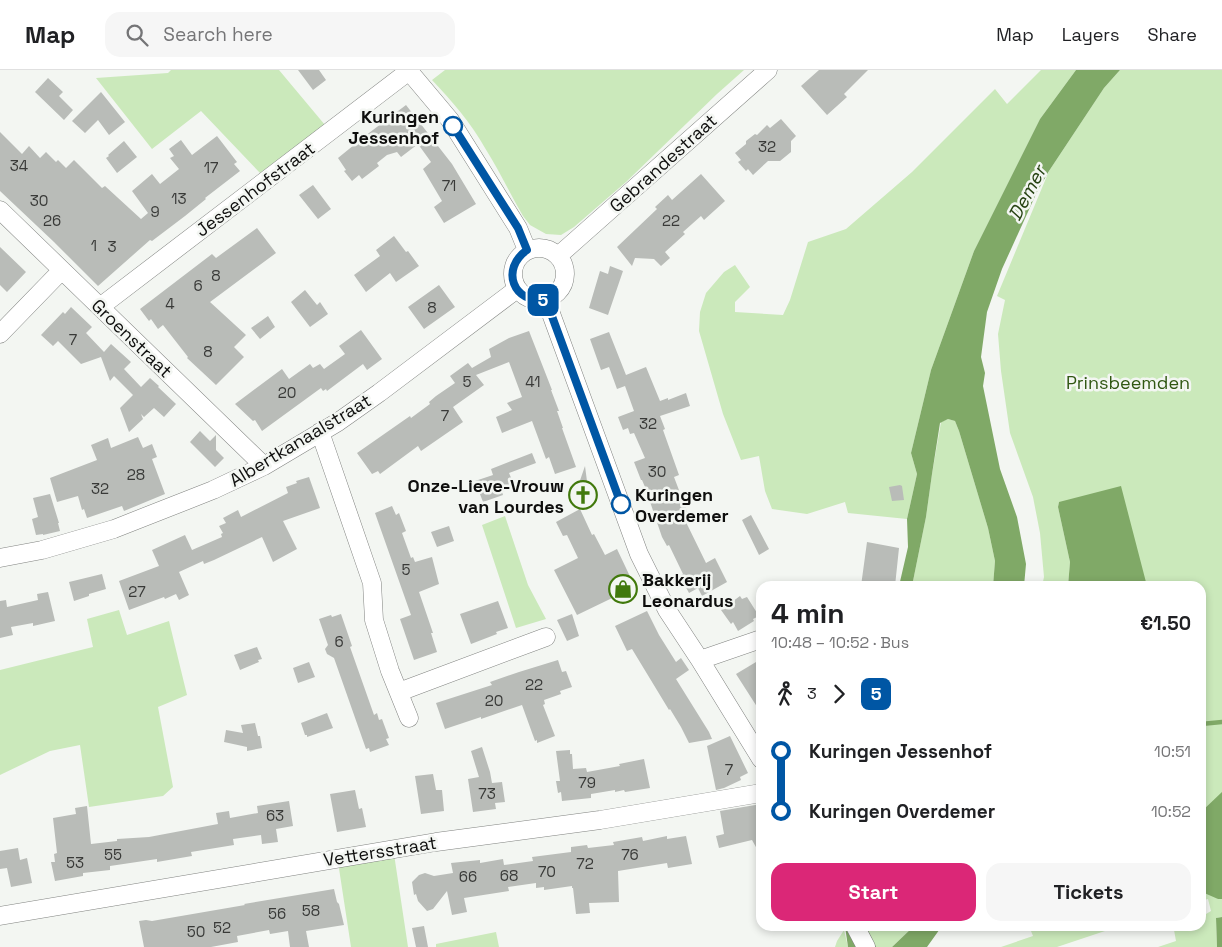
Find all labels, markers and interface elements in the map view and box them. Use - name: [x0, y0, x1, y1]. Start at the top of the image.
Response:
- search box: [105, 12, 455, 57]
- text: Map: [25, 19, 75, 50]
- icon: search: [123, 21, 151, 49]
- text: Search here: [163, 22, 273, 47]
- text: Map: [996, 23, 1034, 46]
- text: Layers: [1062, 23, 1119, 46]
- text: Share: [1147, 23, 1197, 46]
- place label: Kuringen Jessenhof: [348, 105, 439, 149]
- street label: Gebrandestraat: [605, 109, 721, 217]
- marker: Kuringen Jessenhof: [443, 116, 463, 136]
- street label: Jessenhofstraat: [191, 137, 319, 241]
- house number: 32: [758, 137, 776, 156]
- house number: 34: [10, 156, 28, 175]
- house number: 17: [204, 158, 218, 177]
- water label: Demer: [1002, 160, 1053, 225]
- house number: 71: [442, 176, 456, 195]
- house number: 13: [171, 189, 187, 208]
- house number: 30: [30, 191, 48, 210]
- house number: 9: [150, 202, 160, 221]
- house number: 26: [43, 211, 61, 230]
- house number: 22: [662, 211, 680, 230]
- house number: 1: [91, 236, 97, 255]
- house number: 3: [107, 237, 117, 256]
- house number: 8: [211, 266, 221, 285]
- house number: 6: [193, 276, 203, 295]
- line badge: 5: [527, 284, 559, 316]
- text: 5: [538, 288, 548, 311]
- street label: Groenstraat: [87, 294, 177, 382]
- house number: 4: [165, 294, 175, 313]
- house number: 8: [427, 298, 437, 317]
- house number: 7: [69, 330, 77, 349]
- house number: 8: [203, 342, 213, 361]
- park label: Prinsbeemden: [1066, 371, 1190, 394]
- house number: 5: [463, 372, 472, 391]
- house number: 41: [525, 372, 541, 391]
- house number: 20: [278, 383, 296, 402]
- street label: Albertkanaalstraat: [225, 389, 375, 491]
- house number: 7: [441, 406, 449, 425]
- house number: 32: [639, 414, 657, 433]
- house number: 30: [648, 462, 666, 481]
- house number: 28: [127, 465, 145, 484]
- place label: Onze-Lieve-Vrouw van Lourdes: [408, 474, 564, 518]
- house number: 32: [91, 479, 109, 498]
- church icon: Onze-Lieve-Vrouw van Lourdes: [568, 480, 598, 510]
- place label: Kuringen Overdemer: [635, 483, 729, 527]
- marker: Kuringen Overdemer: [611, 494, 631, 514]
- house number: 5: [402, 560, 411, 579]
- place label: Bakkerij Leonardus: [642, 568, 733, 612]
- shop icon: Bakkerij Leonardus: [608, 574, 638, 604]
- house number: 27: [128, 582, 146, 601]
- text: 4 min: [771, 595, 845, 631]
- text: €1.50: [1140, 611, 1191, 636]
- house number: 6: [334, 632, 344, 651]
- text: 10:48 – 10:52 · Bus: [771, 632, 909, 653]
- house number: 22: [525, 675, 543, 694]
- icon: walk: [771, 680, 799, 708]
- icon: forward: [825, 680, 853, 708]
- text: 5: [871, 682, 881, 705]
- text: 3: [807, 683, 817, 704]
- house number: 20: [485, 691, 503, 710]
- text: Kuringen Jessenhof: [809, 739, 992, 764]
- text: 10:51: [1154, 741, 1191, 762]
- house number: 7: [725, 760, 733, 779]
- house number: 79: [578, 773, 596, 792]
- house number: 73: [478, 784, 496, 803]
- text: Kuringen Overdemer: [809, 799, 995, 824]
- text: 10:52: [1151, 801, 1191, 822]
- house number: 63: [266, 806, 284, 825]
- street label: Vettersstraat: [322, 831, 438, 871]
- house number: 55: [104, 845, 122, 864]
- house number: 76: [621, 845, 639, 864]
- house number: 53: [66, 853, 84, 872]
- house number: 72: [576, 854, 594, 873]
- house number: 70: [538, 862, 556, 881]
- button: Start: [771, 863, 976, 921]
- button: Tickets: [986, 863, 1191, 921]
- house number: 68: [500, 866, 518, 885]
- house number: 66: [459, 867, 477, 886]
- house number: 58: [302, 901, 320, 920]
- house number: 56: [268, 904, 286, 923]
- house number: 52: [213, 918, 231, 937]
- house number: 50: [187, 922, 205, 941]

